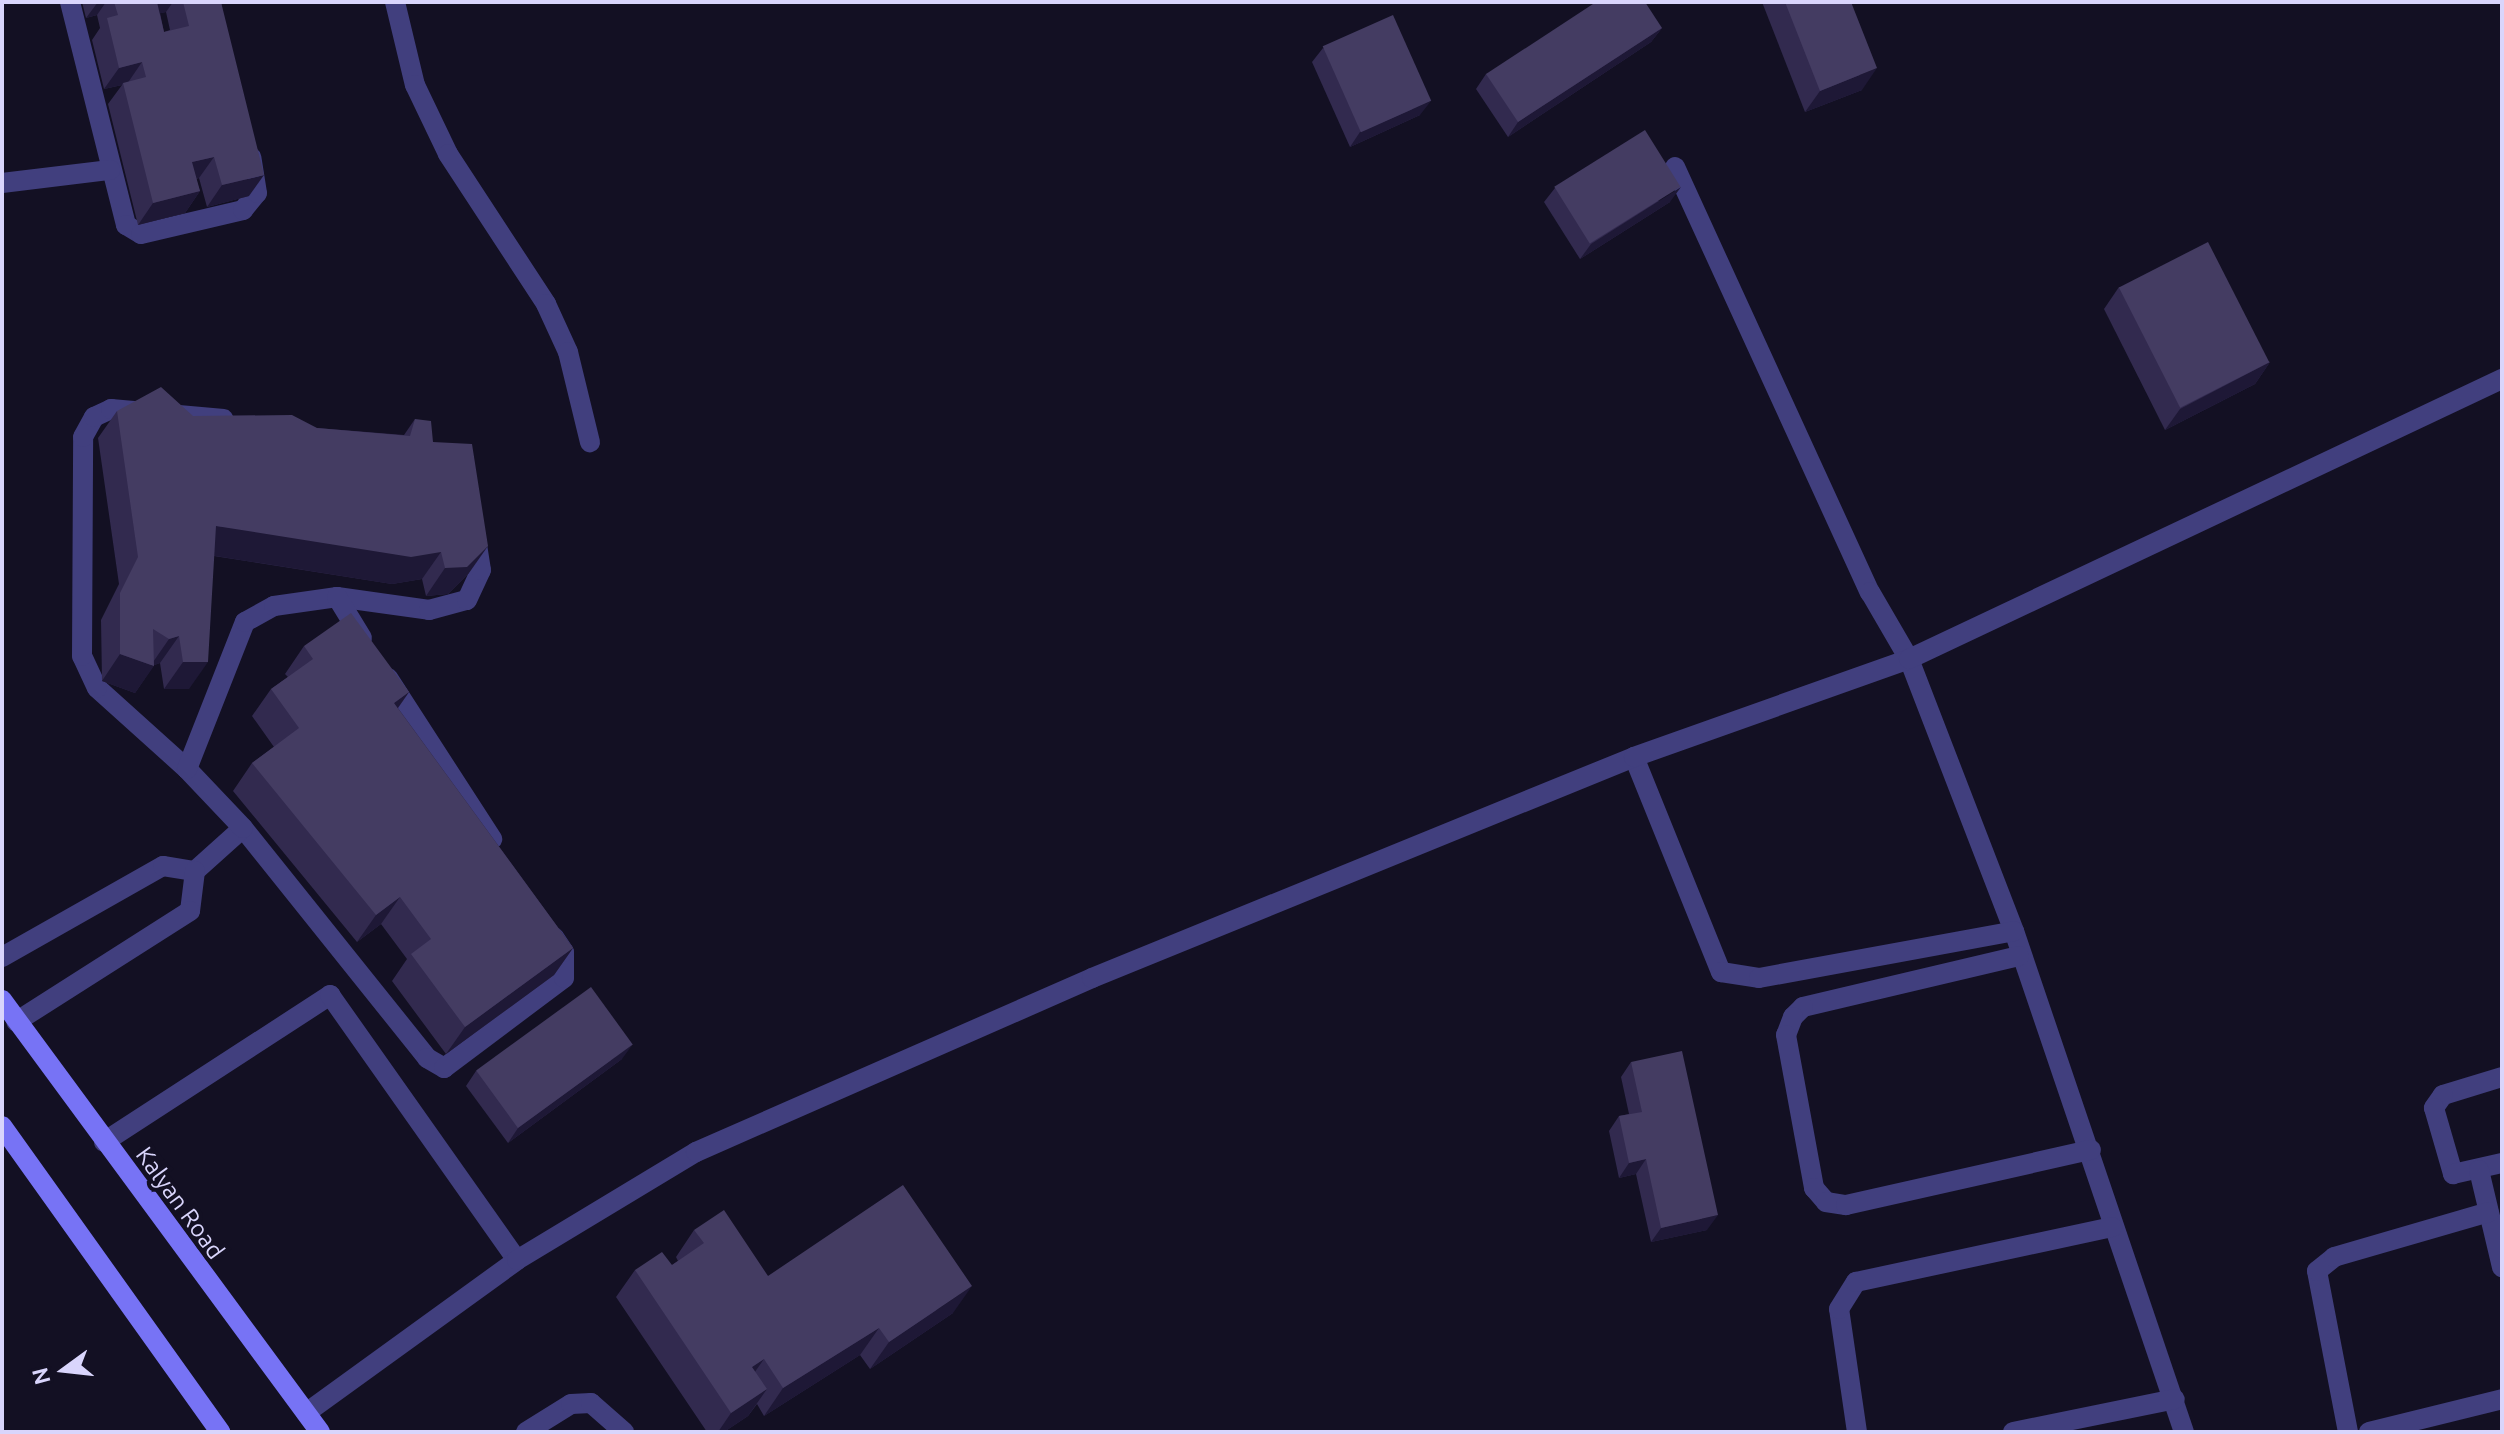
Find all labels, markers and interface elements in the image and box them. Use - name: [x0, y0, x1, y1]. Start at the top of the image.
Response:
- street label: Kalyan Road: [130, 1141, 230, 1265]
- north arrow: [24, 1330, 104, 1410]
- text: N: [26, 1365, 55, 1388]

